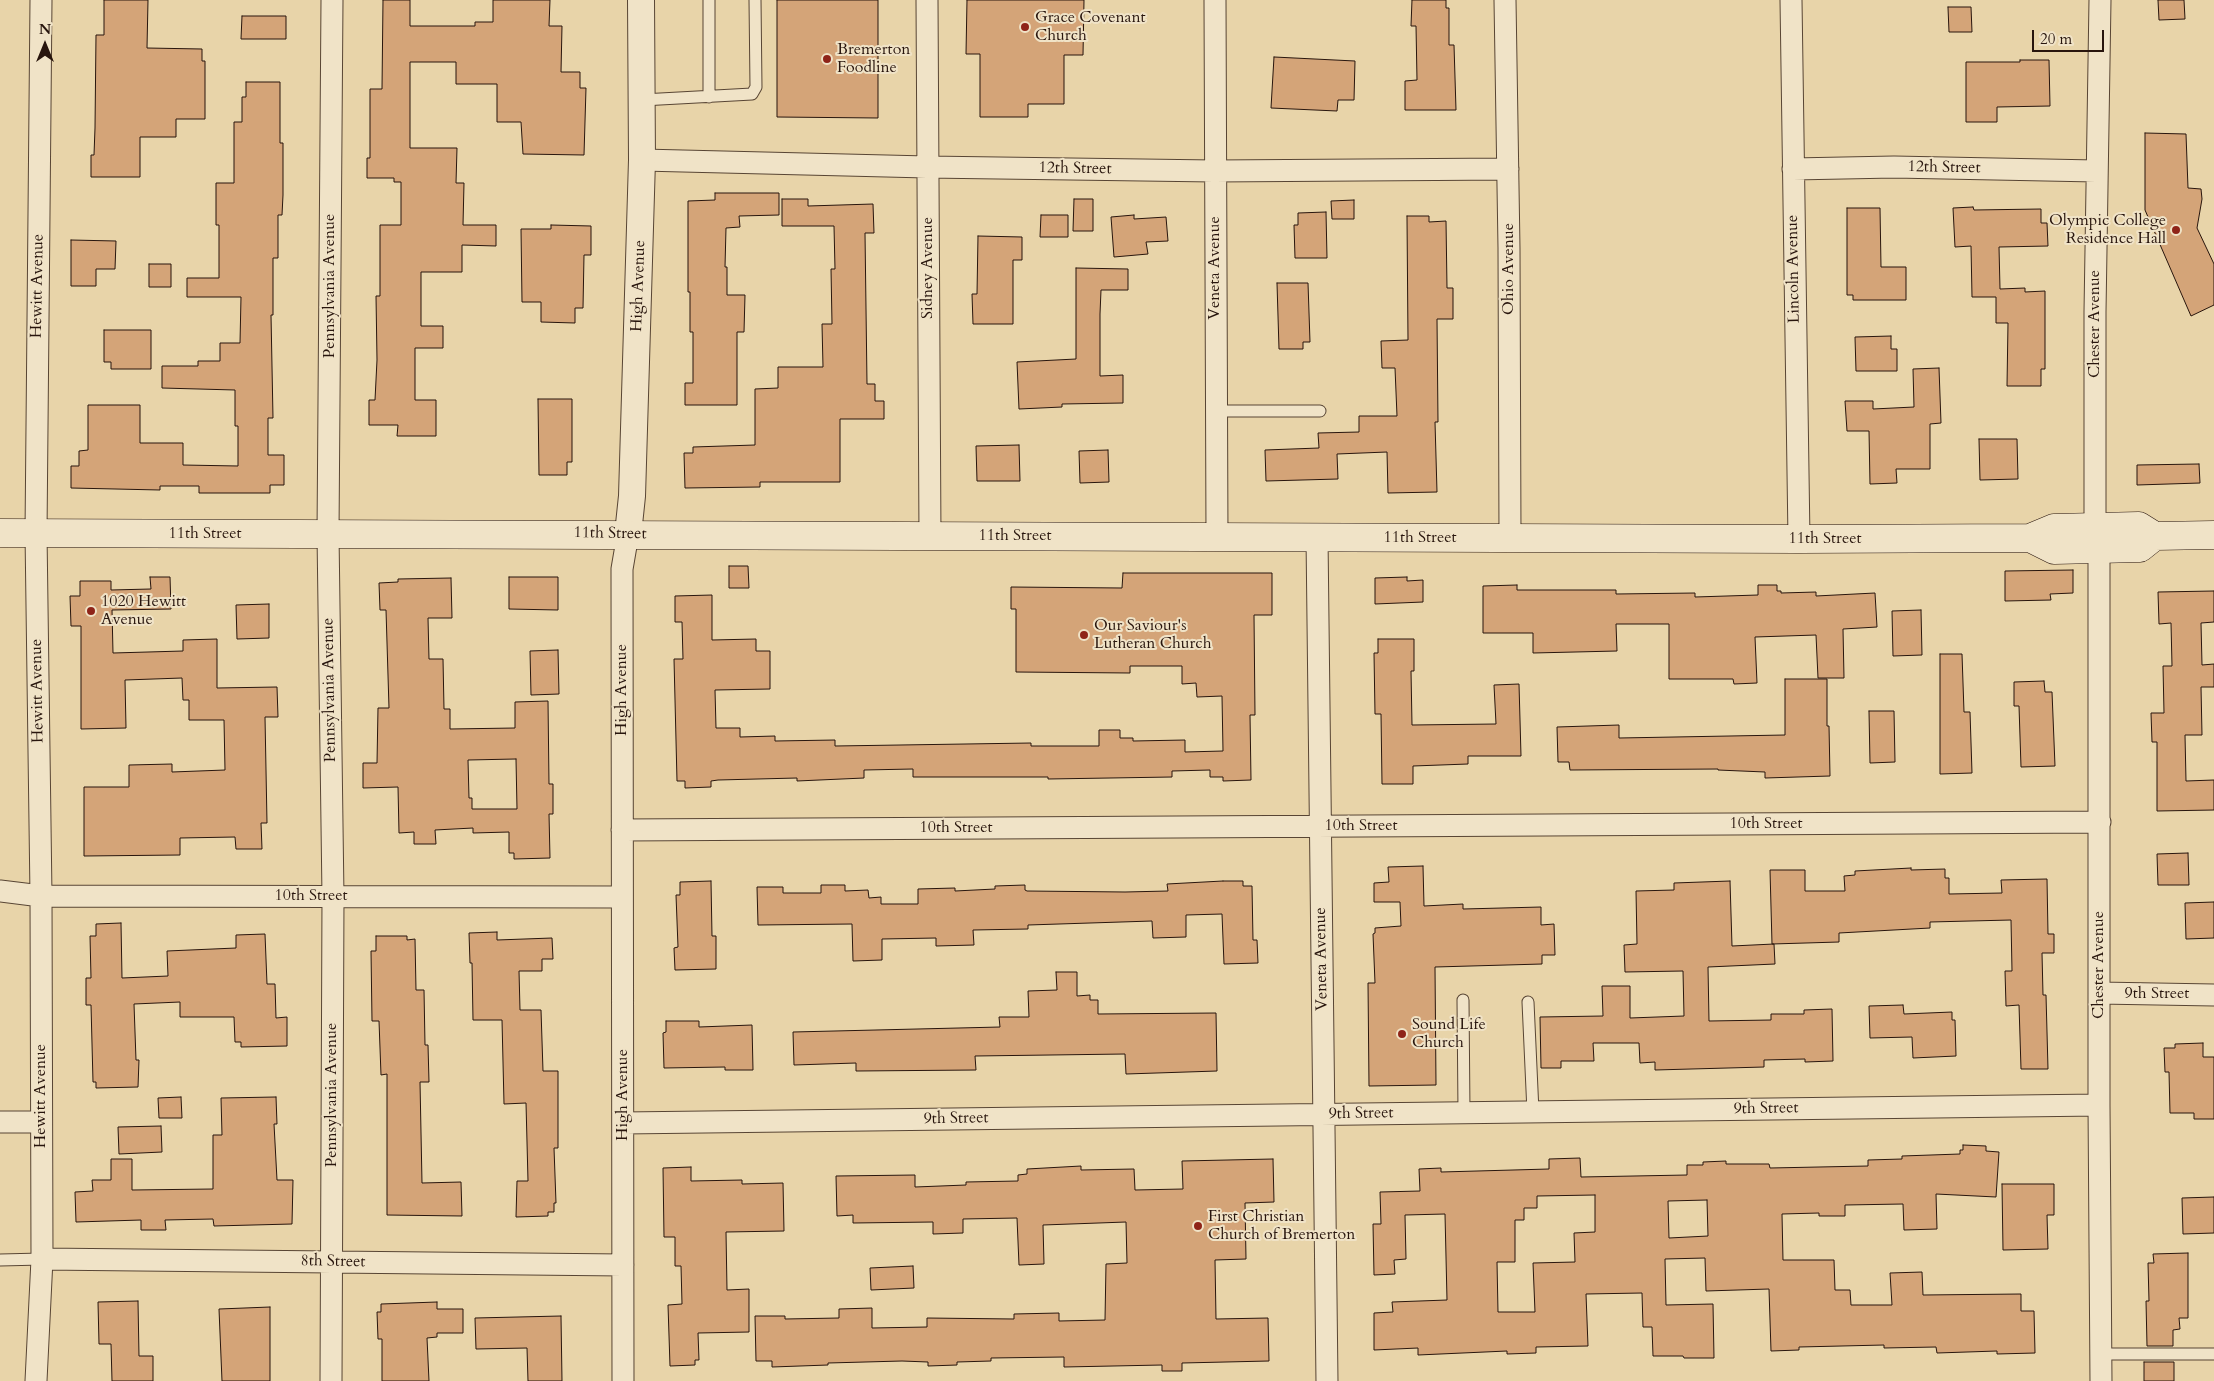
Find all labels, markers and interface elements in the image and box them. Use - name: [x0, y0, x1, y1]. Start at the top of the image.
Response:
- place label: Grace Covenant Church: [1035, 8, 1146, 46]
- north arrow: [20, 20, 70, 70]
- text: N: [39, 20, 51, 39]
- scale bar: [2034, 20, 2106, 52]
- marker: Grace Covenant Church: [1019, 21, 1031, 33]
- text: 20 m: [2040, 29, 2072, 49]
- place label: Bremerton Foodline: [837, 40, 910, 78]
- marker: Bremerton Foodline: [821, 53, 833, 65]
- street label: 12th Street: [1907, 158, 1981, 178]
- street label: 12th Street: [1038, 159, 1112, 179]
- place label: Olympic College Residence Hall: [2049, 211, 2166, 249]
- street label: Pennsylvania Avenue: [320, 214, 340, 358]
- street label: Lincoln Avenue: [1783, 215, 1805, 323]
- street label: Veneta Avenue: [1205, 216, 1225, 320]
- street label: Sidney Avenue: [918, 217, 938, 319]
- street label: Ohio Avenue: [1499, 223, 1519, 315]
- marker: Olympic College Residence Hall: [2170, 224, 2182, 236]
- street label: Hewitt Avenue: [27, 234, 49, 338]
- street label: High Avenue: [628, 240, 650, 332]
- street label: Chester Avenue: [2085, 270, 2105, 378]
- street label: 11th Street: [168, 524, 242, 544]
- street label: 11th Street: [573, 524, 647, 544]
- street label: 11th Street: [978, 526, 1052, 546]
- street label: 11th Street: [1383, 528, 1457, 548]
- street label: 11th Street: [1788, 529, 1862, 549]
- place label: 1020 Hewitt Avenue: [101, 592, 186, 630]
- marker: 1020 Hewitt Avenue: [85, 605, 97, 617]
- place label: Our Saviour's Lutheran Church: [1094, 616, 1211, 654]
- street label: Pennsylvania Avenue: [319, 618, 341, 762]
- marker: Our Saviour's Lutheran Church: [1078, 629, 1090, 641]
- street label: Hewitt Avenue: [27, 639, 49, 743]
- street label: High Avenue: [612, 644, 632, 736]
- street label: 10th Street: [1729, 814, 1803, 834]
- street label: 10th Street: [1324, 816, 1398, 836]
- street label: 10th Street: [919, 818, 993, 838]
- street label: 10th Street: [274, 886, 348, 906]
- street label: Veneta Avenue: [1311, 907, 1333, 1011]
- street label: Chester Avenue: [2089, 911, 2109, 1019]
- street label: 9th Street: [2125, 984, 2189, 1004]
- place label: Sound Life Church: [1412, 1015, 1486, 1053]
- street label: Pennsylvania Avenue: [322, 1023, 342, 1167]
- marker: Sound Life Church: [1396, 1028, 1408, 1040]
- street label: Hewitt Avenue: [31, 1044, 51, 1148]
- street label: High Avenue: [613, 1049, 633, 1141]
- street label: 9th Street: [1733, 1099, 1799, 1119]
- street label: 9th Street: [1328, 1104, 1394, 1124]
- street label: 9th Street: [923, 1109, 989, 1129]
- place label: First Christian Church of Bremerton: [1208, 1207, 1355, 1245]
- marker: First Christian Church of Bremerton: [1192, 1220, 1204, 1232]
- street label: 8th Street: [300, 1252, 366, 1272]

